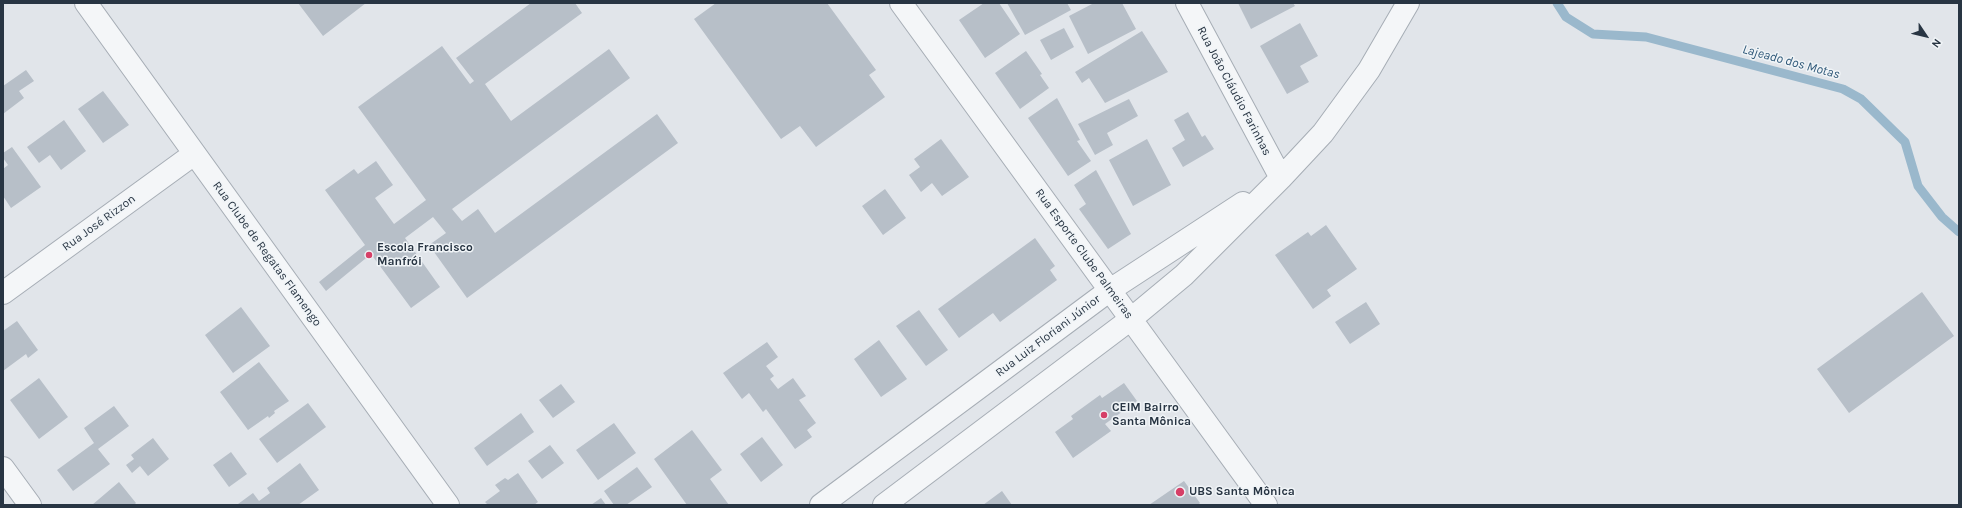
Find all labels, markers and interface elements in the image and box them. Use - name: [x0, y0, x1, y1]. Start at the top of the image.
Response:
- north arrow: [1906, 16, 1946, 56]
- street label: Rua João Cláudio Farinhas: [1194, 24, 1274, 158]
- text: N: [1929, 36, 1944, 50]
- water label: Lajeado dos Motas: [1741, 42, 1841, 82]
- street label: Rua Clube de Regatas Flamengo: [210, 179, 324, 329]
- street label: Rua Esporte Clube Palmeiras: [1032, 186, 1136, 322]
- street label: Rua José Rizzon: [60, 192, 138, 254]
- place label: Escola Francisco Manfrói: [377, 241, 473, 269]
- marker: Escola Francisco Manfrói: [364, 250, 374, 260]
- street label: Rua Luiz Floriani Júnior: [993, 292, 1103, 380]
- place label: CEIM Bairro Santa Mônica: [1112, 401, 1191, 429]
- marker: CEIM Bairro Santa Mônica: [1099, 410, 1109, 420]
- place label: UBS Santa Mônica: [1189, 485, 1295, 499]
- marker: UBS Santa Mônica: [1174, 486, 1186, 498]

